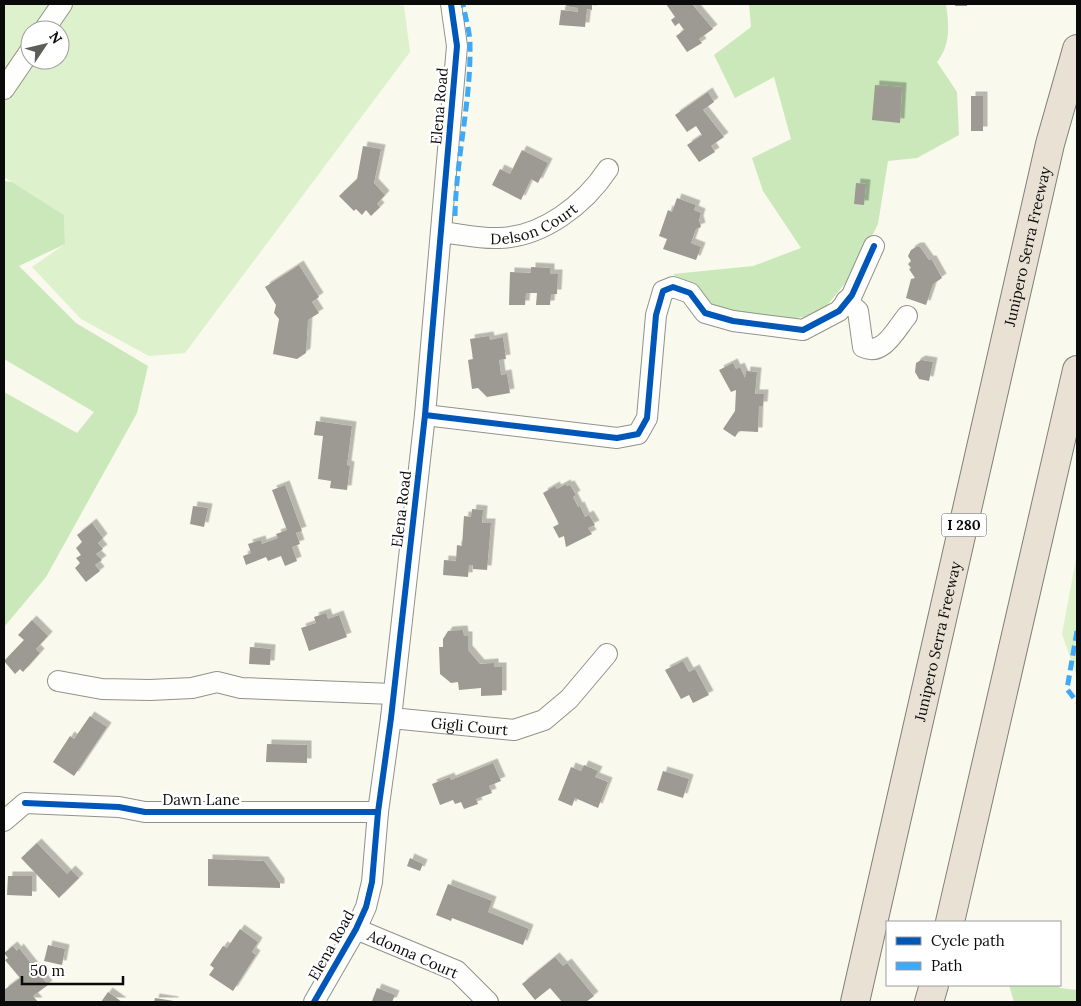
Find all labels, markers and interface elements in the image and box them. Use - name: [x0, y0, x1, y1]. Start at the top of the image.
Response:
- north arrow: [20, 20, 70, 70]
- text: N: [45, 28, 66, 47]
- street label: Elena Road: [426, 67, 452, 145]
- street label: Junipero Serra Freeway: [999, 164, 1054, 329]
- street label: Delson Court: [490, 198, 581, 248]
- street label: Elena Road: [387, 470, 415, 548]
- road number: I 280: [942, 514, 986, 536]
- street label: Junipero Serra Freeway: [909, 559, 964, 724]
- street label: Gigli Court: [430, 712, 509, 739]
- street label: Dawn Lane: [162, 790, 240, 809]
- street label: Elena Road: [304, 907, 358, 983]
- legend: [886, 921, 1061, 986]
- street label: Adonna Court: [364, 925, 462, 983]
- text: Cycle path: [931, 931, 1005, 950]
- scale bar: [22, 954, 124, 986]
- text: Path: [931, 956, 962, 975]
- text: 50 m: [30, 961, 65, 980]

